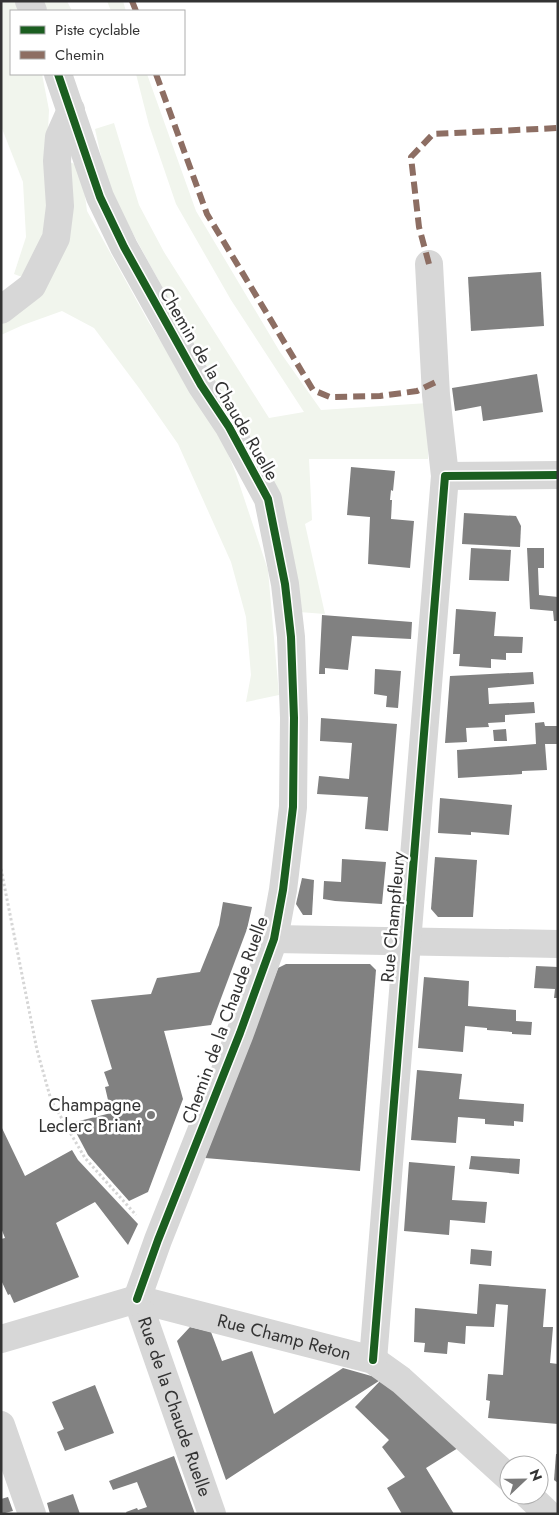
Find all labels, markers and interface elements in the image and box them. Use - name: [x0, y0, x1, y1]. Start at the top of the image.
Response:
- legend: [10, 10, 185, 75]
- text: Piste cyclable: [55, 19, 140, 41]
- text: Chemin: [55, 44, 104, 66]
- street label: Chemin de la Chaude Ruelle: [153, 283, 285, 485]
- street label: Rue Champfleury: [374, 850, 412, 984]
- street label: Chemin de la Chaude Ruelle: [175, 913, 275, 1127]
- place label: Champagne Leclerc Briant: [38, 1092, 142, 1139]
- marker: Champagne Leclerc Briant: [145, 1109, 157, 1121]
- street label: Rue Champ Reton: [214, 1307, 354, 1367]
- street label: Rue de la Chaude Ruelle: [131, 1313, 218, 1500]
- north arrow: [499, 1455, 549, 1505]
- text: N: [525, 1466, 547, 1484]

